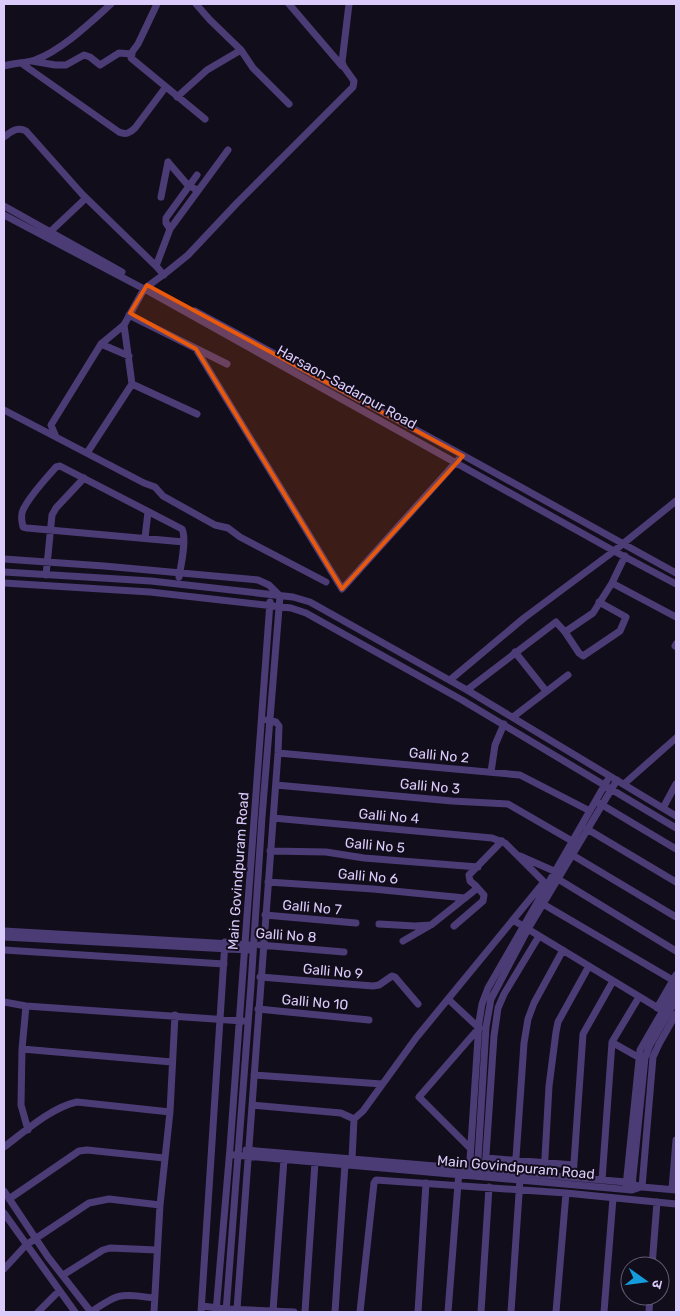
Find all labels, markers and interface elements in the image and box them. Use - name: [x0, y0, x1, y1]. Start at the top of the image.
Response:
- street label: Harsaon-Sadarpur Road: [274, 342, 420, 433]
- street label: Galli No 2: [408, 744, 470, 767]
- street label: Galli No 3: [399, 775, 461, 798]
- street label: Main Govindpuram Road: [225, 792, 252, 951]
- street label: Galli No 4: [358, 805, 420, 828]
- street label: Galli No 5: [344, 834, 406, 857]
- street label: Galli No 6: [337, 865, 399, 888]
- street label: Galli No 7: [282, 896, 342, 919]
- street label: Galli No 8: [255, 925, 317, 946]
- street label: Galli No 9: [302, 960, 364, 983]
- street label: Galli No 10: [281, 991, 349, 1014]
- street label: Main Govindpuram Road: [436, 1152, 595, 1183]
- north arrow: [620, 1256, 670, 1306]
- text: उ: [648, 1278, 666, 1291]

